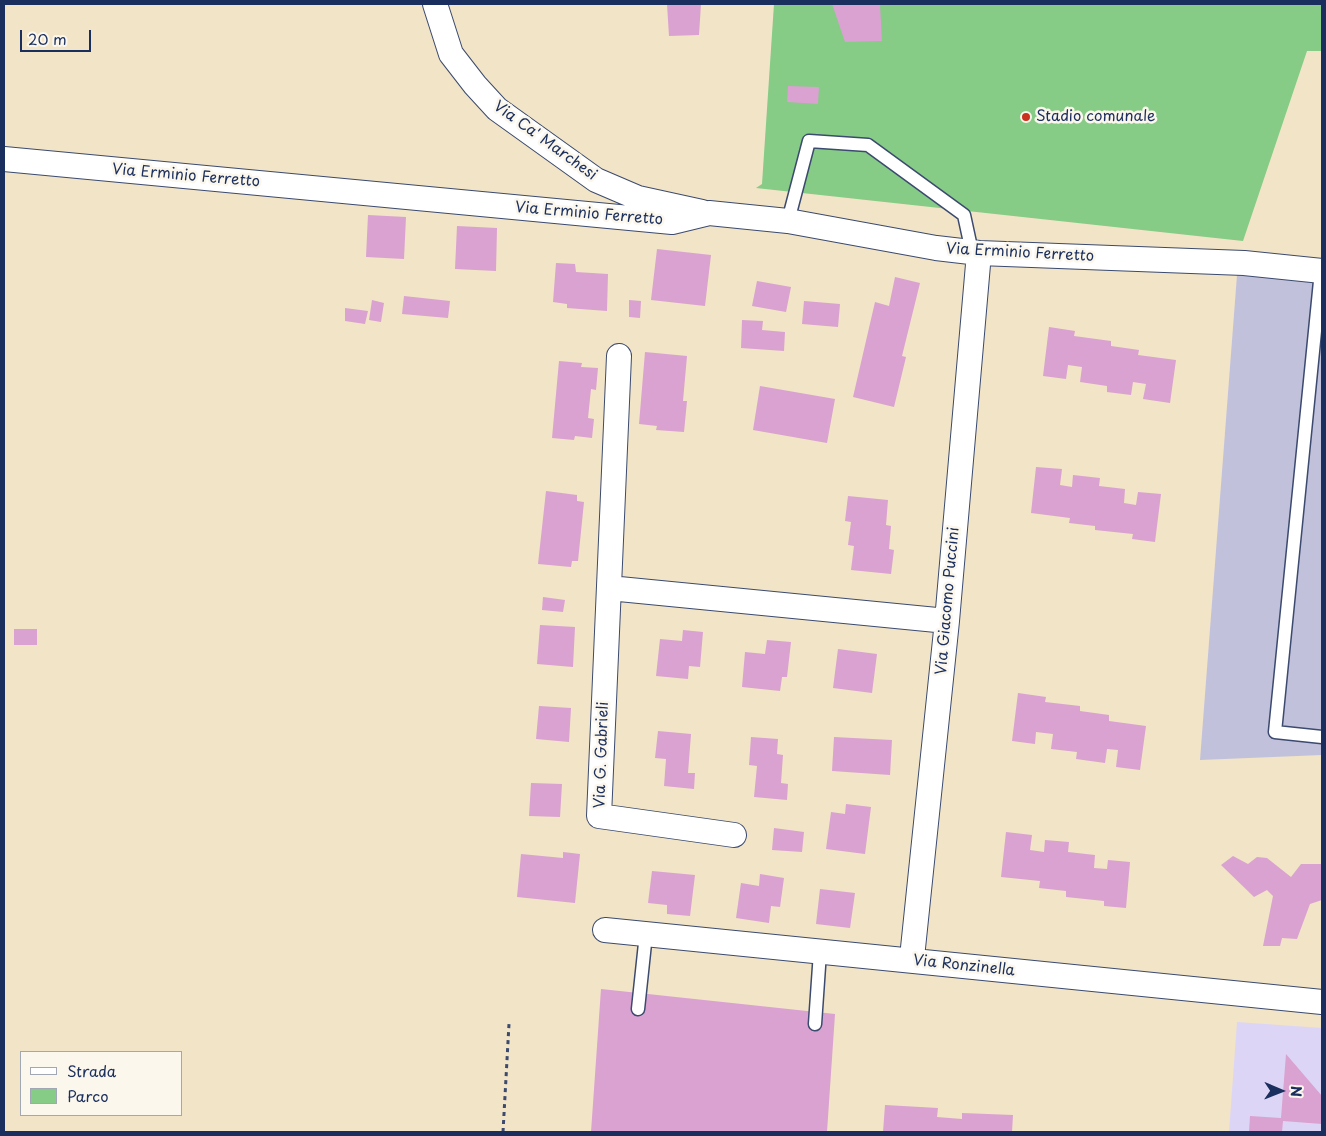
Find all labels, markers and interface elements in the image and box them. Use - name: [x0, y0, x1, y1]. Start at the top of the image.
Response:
- scale bar: [22, 20, 94, 52]
- text: 20 m: [28, 27, 67, 50]
- street label: Via Ca' Marchesi: [490, 98, 600, 184]
- place label: Stadio comunale: [1036, 108, 1155, 126]
- marker: Stadio comunale: [1020, 111, 1032, 123]
- street label: Via Erminio Ferretto: [111, 161, 261, 191]
- street label: Via Erminio Ferretto: [514, 199, 664, 229]
- street label: Via Erminio Ferretto: [946, 240, 1094, 266]
- street label: Via Giacomo Puccini: [933, 526, 963, 676]
- street label: Via G. Gabrieli: [591, 701, 613, 809]
- street label: Via Ronzinella: [912, 952, 1016, 980]
- legend: [20, 1051, 182, 1116]
- text: Strada: [67, 1059, 116, 1082]
- north arrow: [1256, 1066, 1306, 1116]
- text: Parco: [67, 1084, 109, 1107]
- text: N: [1286, 1086, 1307, 1097]

